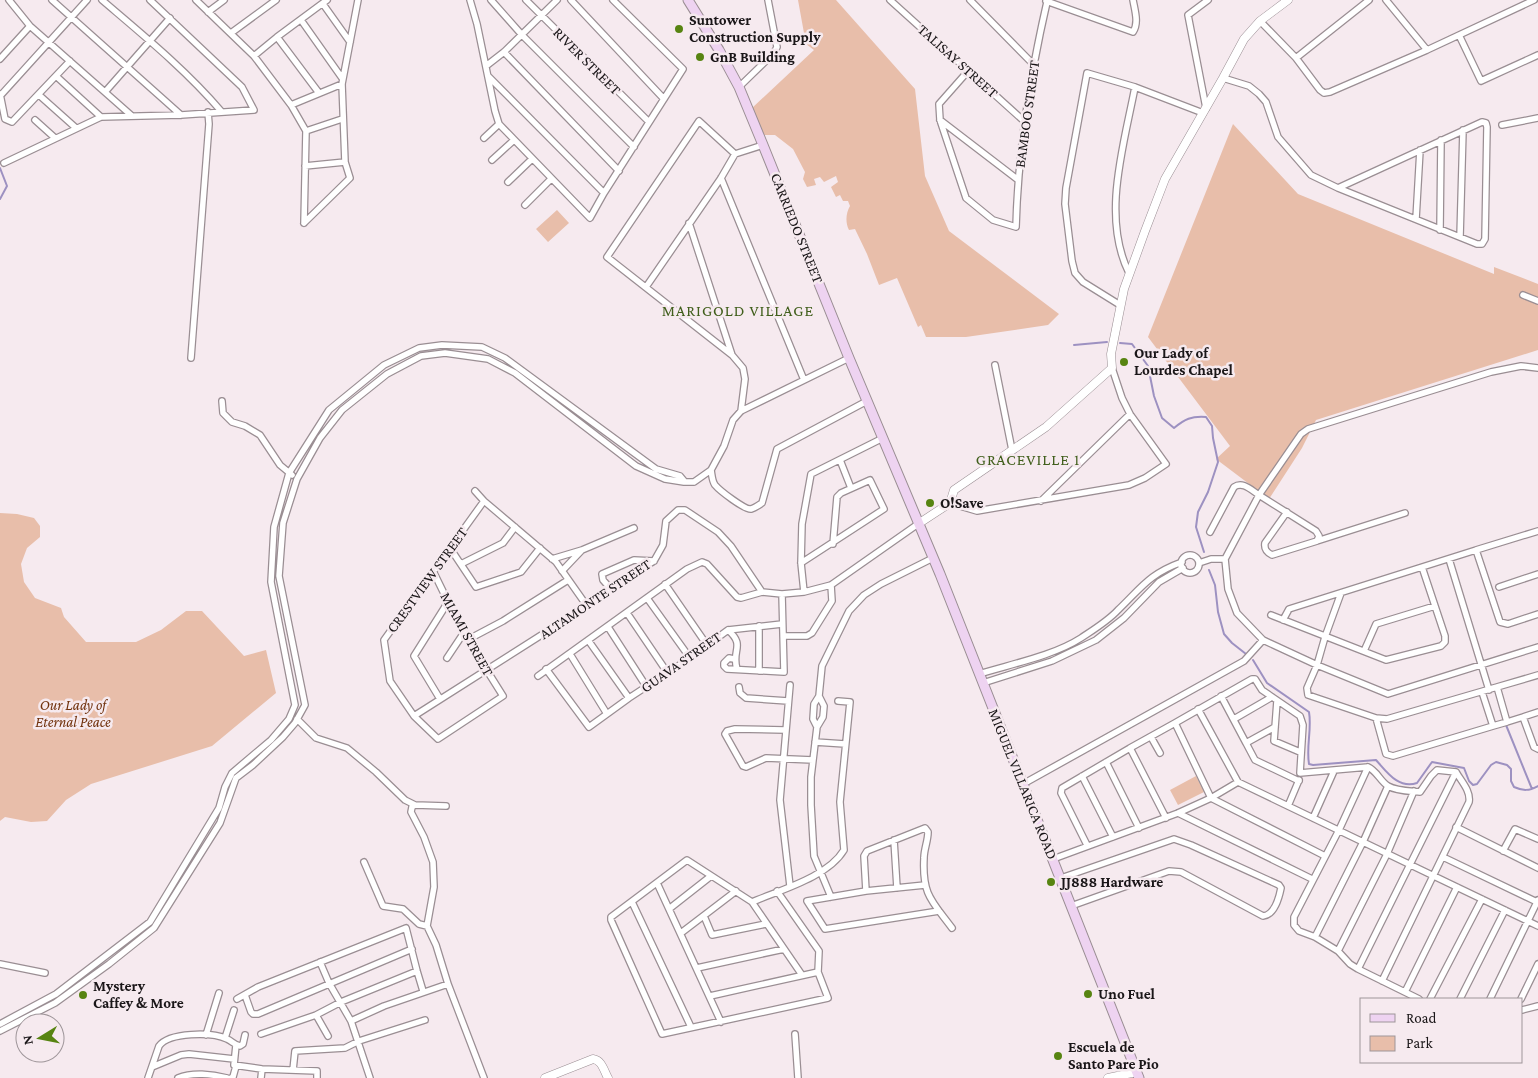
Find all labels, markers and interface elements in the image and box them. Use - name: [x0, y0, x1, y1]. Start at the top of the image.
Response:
- place label: Suntower Construction Supply: [689, 12, 821, 45]
- street label: TALISAY STREET: [915, 21, 1001, 101]
- marker: Suntower Construction Supply: [673, 23, 685, 35]
- street label: RIVER STREET: [550, 24, 624, 98]
- place label: GnB Building: [710, 49, 795, 65]
- marker: GnB Building: [694, 51, 706, 63]
- street label: BAMBOO STREET: [1012, 59, 1042, 169]
- street label: CARRIEDO STREET: [768, 171, 826, 285]
- district label: MARIGOLD VILLAGE: [662, 302, 814, 319]
- place label: Our Lady of Lourdes Chapel: [1134, 345, 1233, 378]
- marker: Our Lady of Lourdes Chapel: [1118, 356, 1130, 368]
- district label: GRACEVILLE 1: [976, 451, 1080, 468]
- place label: O!Save: [940, 495, 983, 511]
- marker: O!Save: [924, 497, 936, 509]
- street label: CRESTVIEW STREET: [384, 524, 470, 636]
- street label: ALTAMONTE STREET: [536, 556, 654, 642]
- street label: MIAMI STREET: [437, 589, 497, 679]
- street label: GUAVA STREET: [638, 628, 724, 696]
- park label: Our Lady of Eternal Peace: [35, 697, 111, 730]
- street label: MIGUEL VILLARICA ROAD: [985, 706, 1061, 862]
- place label: JJ888 Hardware: [1059, 874, 1163, 890]
- marker: JJ888 Hardware: [1045, 876, 1057, 888]
- place label: Mystery Caffey & More: [93, 978, 184, 1011]
- place label: Uno Fuel: [1098, 986, 1156, 1002]
- marker: Uno Fuel: [1082, 988, 1094, 1000]
- marker: Mystery Caffey & More: [77, 989, 89, 1001]
- legend: [1360, 998, 1523, 1063]
- text: Road: [1406, 1010, 1437, 1026]
- north arrow: [15, 1013, 65, 1063]
- text: N: [18, 1034, 36, 1046]
- text: Park: [1406, 1035, 1433, 1051]
- place label: Escuela de Santo Pare Pio: [1068, 1039, 1159, 1072]
- marker: Escuela de Santo Pare Pio: [1052, 1050, 1064, 1062]

